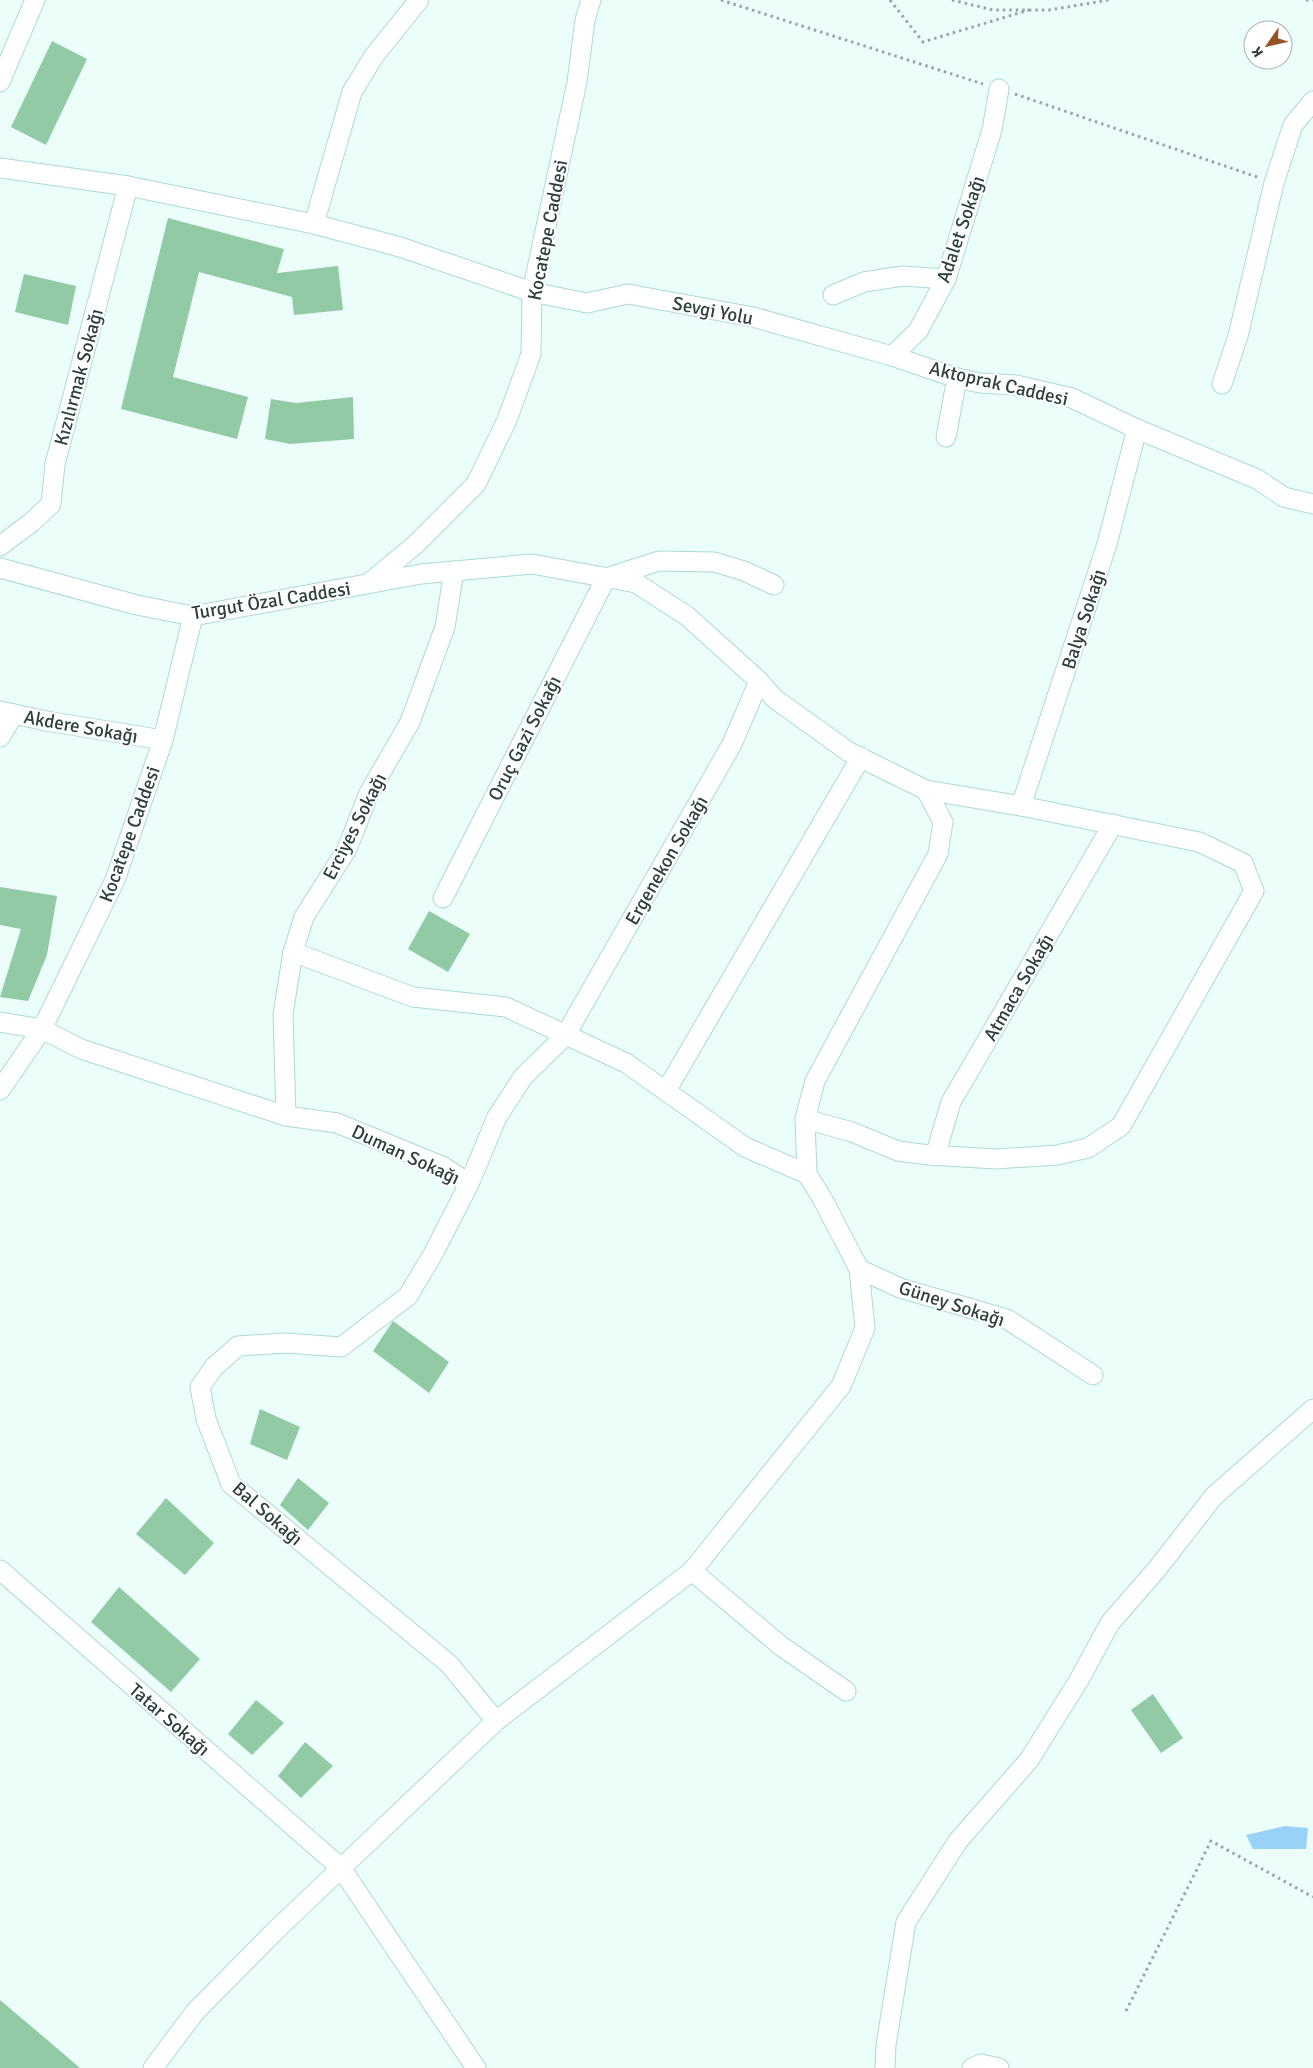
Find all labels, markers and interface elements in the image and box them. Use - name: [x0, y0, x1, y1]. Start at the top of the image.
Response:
- north arrow: [1243, 20, 1293, 70]
- text: K: [1248, 43, 1267, 60]
- street label: Kocatepe Caddesi: [523, 158, 573, 303]
- street label: Adalet Sokağı: [931, 173, 990, 286]
- street label: Sevgi Yolu: [670, 291, 755, 331]
- street label: Kızılırmak Sokağı: [49, 306, 109, 448]
- street label: Aktoprak Caddesi: [927, 356, 1071, 412]
- street label: Balya Sokağı: [1057, 566, 1111, 672]
- street label: Turgut Özal Caddesi: [190, 577, 352, 625]
- street label: Oruç Gazi Sokağı: [483, 672, 567, 805]
- street label: Akdere Sokağı: [22, 705, 140, 749]
- street label: Kocatepe Caddesi: [94, 763, 166, 906]
- street label: Erciyes Sokağı: [318, 769, 392, 884]
- street label: Ergenekon Sokağı: [620, 792, 714, 929]
- street label: Atmaca Sokağı: [978, 929, 1059, 1046]
- street label: Duman Sokağı: [348, 1119, 464, 1190]
- street label: Güney Sokağı: [896, 1276, 1008, 1332]
- street label: Bal Sokağı: [227, 1477, 308, 1551]
- street label: Tatar Sokağı: [124, 1678, 215, 1761]

